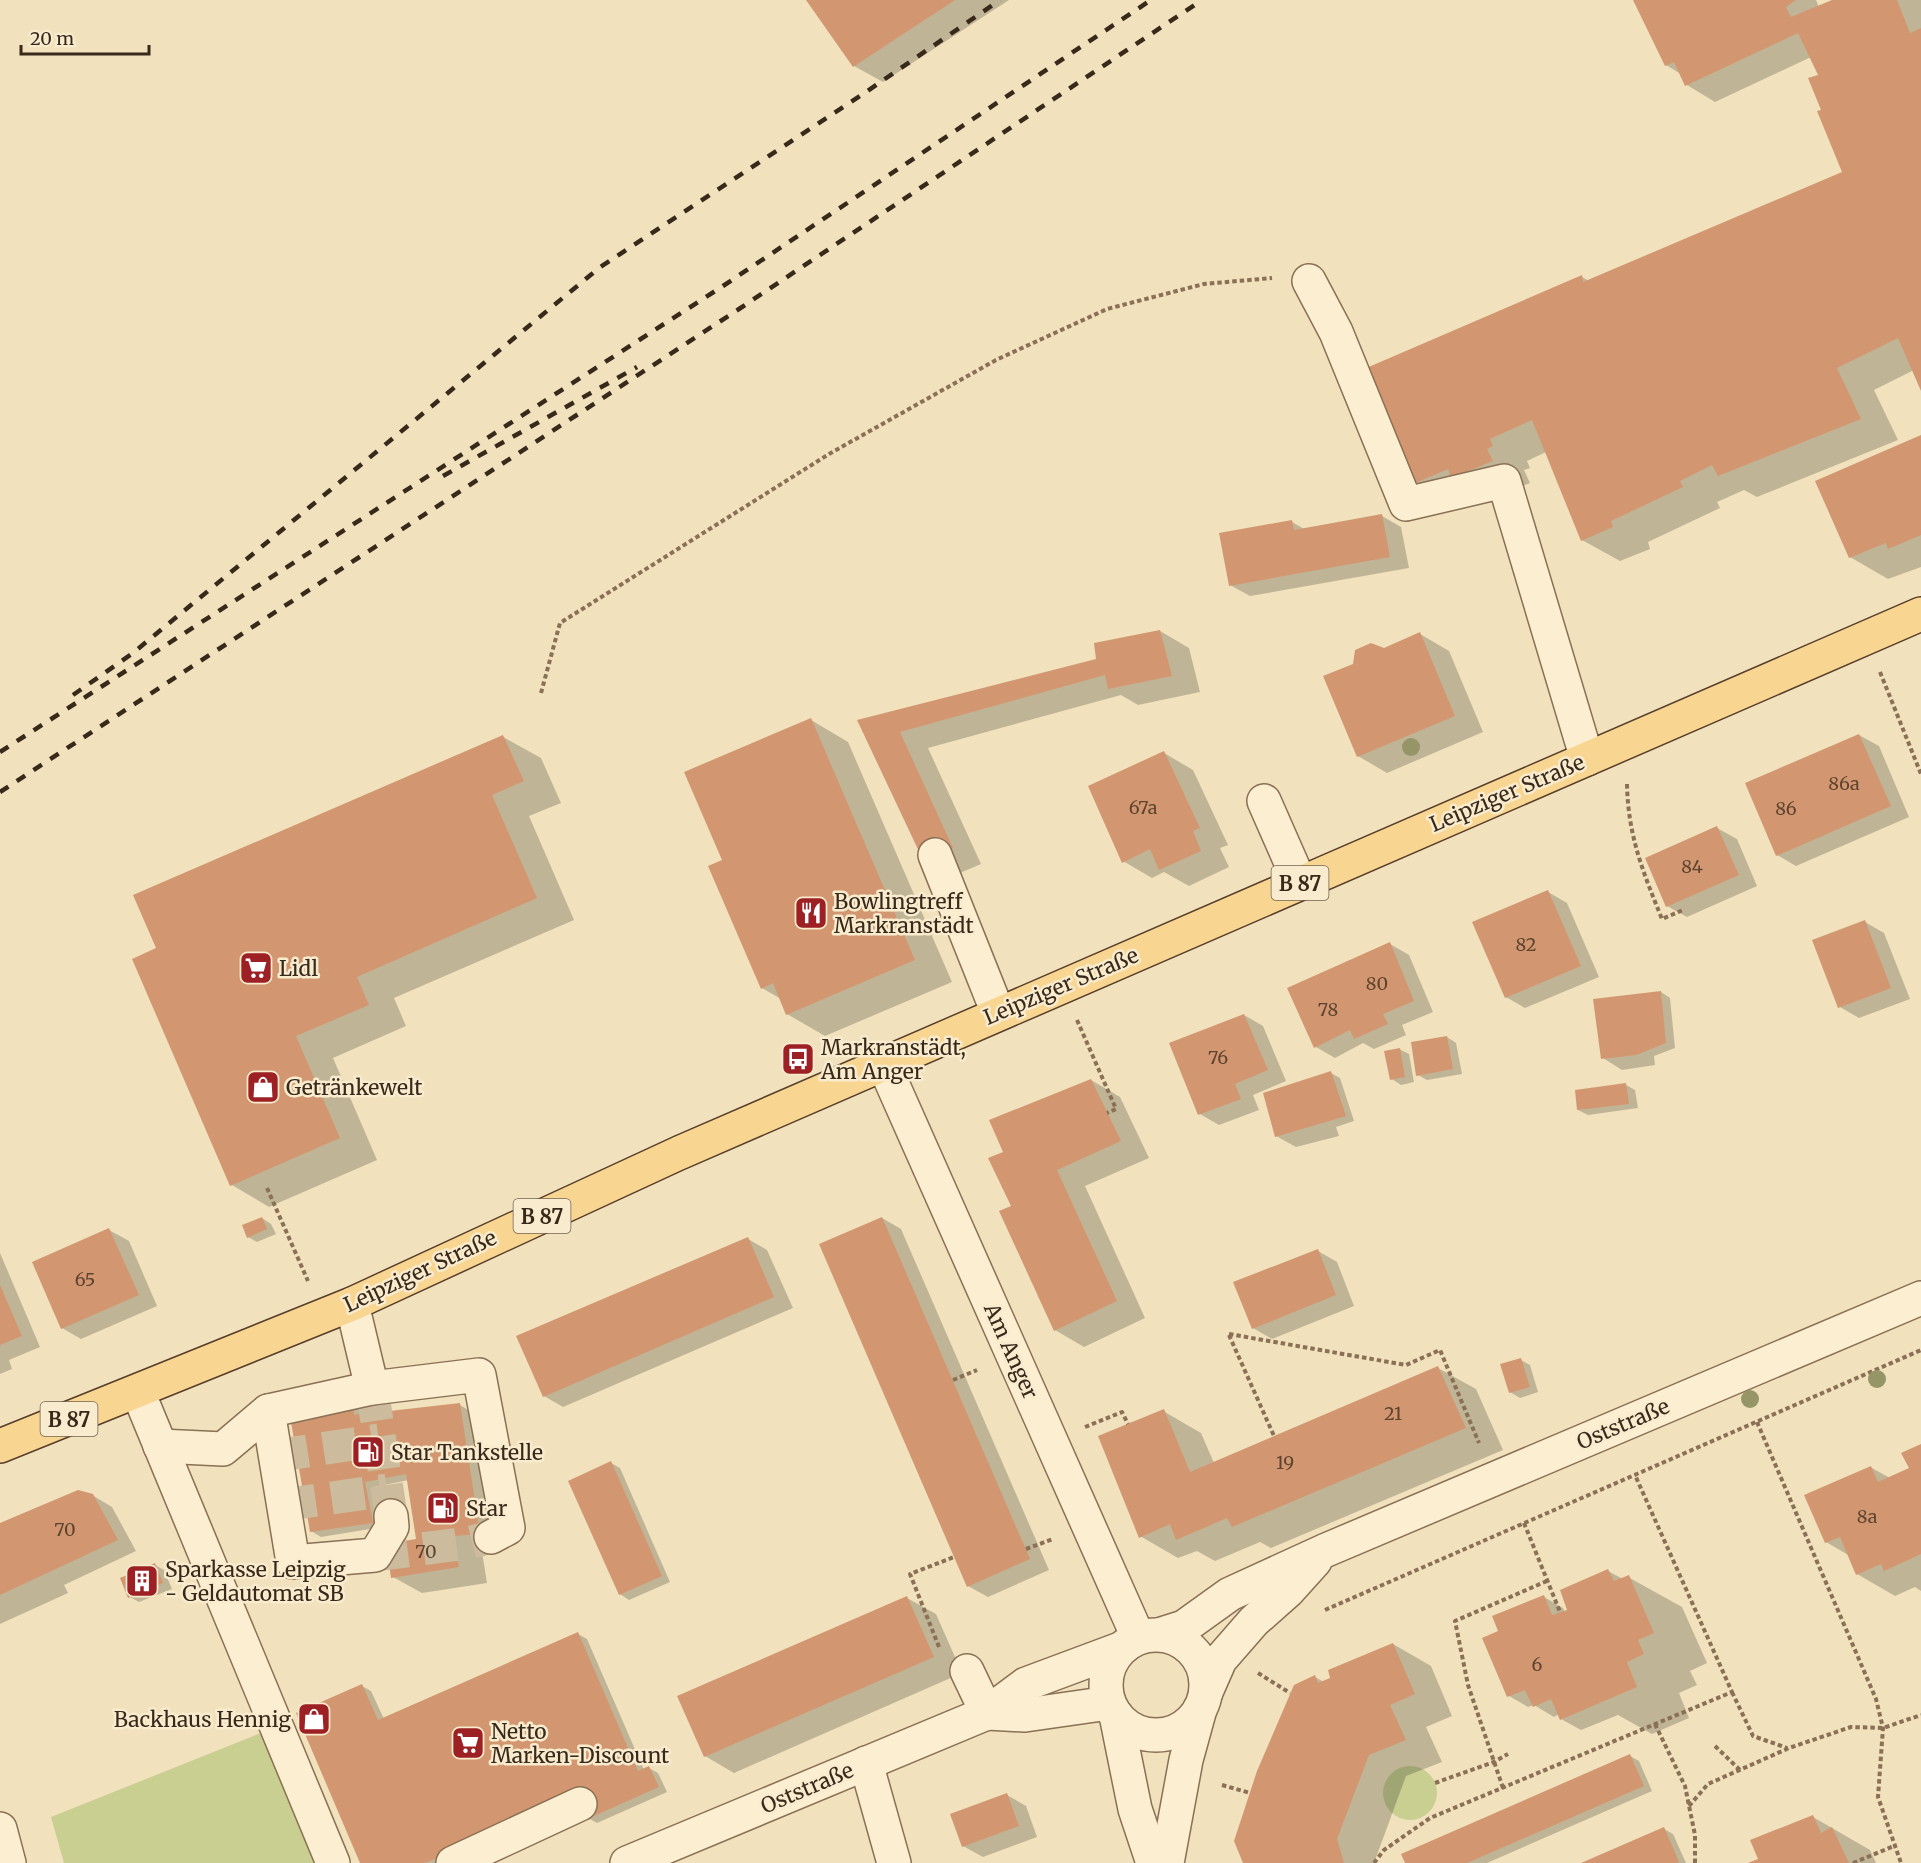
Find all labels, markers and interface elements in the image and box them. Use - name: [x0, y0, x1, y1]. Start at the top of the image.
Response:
- scale bar: [21, 18, 148, 56]
- text: 20 m: [30, 27, 74, 50]
- street label: Leipziger Straße: [1426, 748, 1588, 838]
- house number: 86a: [1828, 772, 1860, 795]
- house number: 67a: [1129, 796, 1158, 819]
- house number: 86: [1775, 797, 1797, 820]
- house number: 84: [1681, 855, 1703, 878]
- road number: B 87: [1272, 866, 1328, 900]
- place label: Bowlingtreff Markranstädt: [834, 888, 974, 939]
- restaurant icon: Bowlingtreff Markranstädt: [793, 895, 829, 931]
- house number: 82: [1515, 933, 1537, 956]
- street label: Leipziger Straße: [980, 941, 1142, 1031]
- supermarket icon: Lidl: [238, 950, 274, 986]
- place label: Lidl: [279, 955, 318, 982]
- house number: 80: [1366, 972, 1388, 995]
- house number: 78: [1318, 998, 1338, 1021]
- place label: Markranstädt, Am Anger: [820, 1034, 966, 1085]
- bus stop icon: Markranstädt, Am Anger: [780, 1041, 816, 1077]
- house number: 76: [1208, 1046, 1228, 1069]
- shop icon: Getränkewelt: [245, 1069, 281, 1105]
- place label: Getränkewelt: [286, 1074, 422, 1101]
- road number: B 87: [514, 1199, 570, 1233]
- street label: Leipziger Straße: [339, 1224, 501, 1318]
- house number: 65: [75, 1268, 95, 1291]
- street label: Am Anger: [977, 1298, 1044, 1403]
- street label: Oststraße: [1573, 1392, 1673, 1456]
- road number: B 87: [40, 1402, 98, 1436]
- house number: 21: [1384, 1402, 1402, 1425]
- fuel station icon: Star Tankstelle: [350, 1434, 386, 1470]
- place label: Star Tankstelle: [391, 1439, 543, 1466]
- house number: 19: [1276, 1451, 1294, 1474]
- fuel station icon: Star: [425, 1490, 461, 1526]
- place label: Star: [466, 1495, 507, 1522]
- house number: 8a: [1857, 1505, 1878, 1528]
- house number: 70: [54, 1518, 76, 1541]
- house number: 70: [415, 1540, 437, 1563]
- place label: Sparkasse Leipzig - Geldautomat SB: [165, 1556, 346, 1607]
- building icon: Sparkasse Leipzig - Geldautomat SB: [124, 1563, 160, 1599]
- house number: 6: [1532, 1653, 1543, 1676]
- shop icon: Backhaus Hennig: [296, 1701, 332, 1737]
- place label: Backhaus Hennig: [114, 1706, 291, 1733]
- place label: Netto Marken-Discount: [491, 1718, 669, 1769]
- supermarket icon: Netto Marken-Discount: [450, 1725, 486, 1761]
- street label: Oststraße: [757, 1756, 857, 1820]

